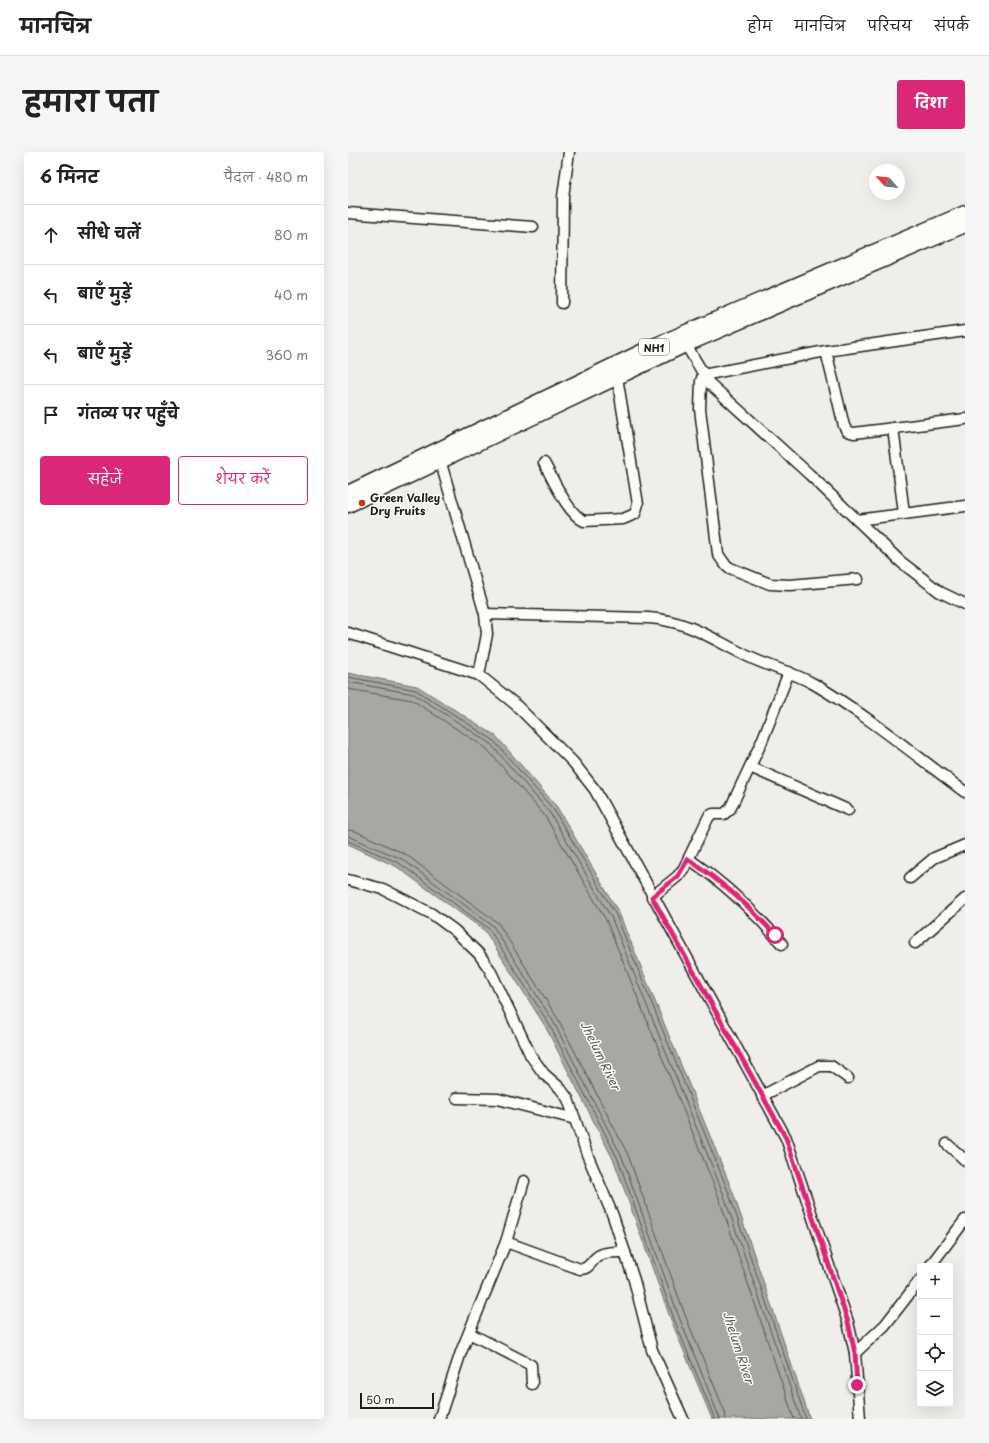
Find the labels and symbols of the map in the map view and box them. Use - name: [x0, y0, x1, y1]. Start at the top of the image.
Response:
- north arrow: [869, 164, 905, 200]
- road number: NH1: [639, 339, 669, 355]
- place label: Green Valley Dry Fruits: [370, 489, 440, 519]
- marker: Green Valley Dry Fruits: [357, 498, 367, 508]
- route start: [766, 926, 784, 944]
- water label: Jhelum River: [576, 1017, 626, 1094]
- water label: Jhelum River: [719, 1309, 760, 1387]
- route end: [848, 1376, 866, 1394]
- scale bar: [360, 1391, 434, 1410]

